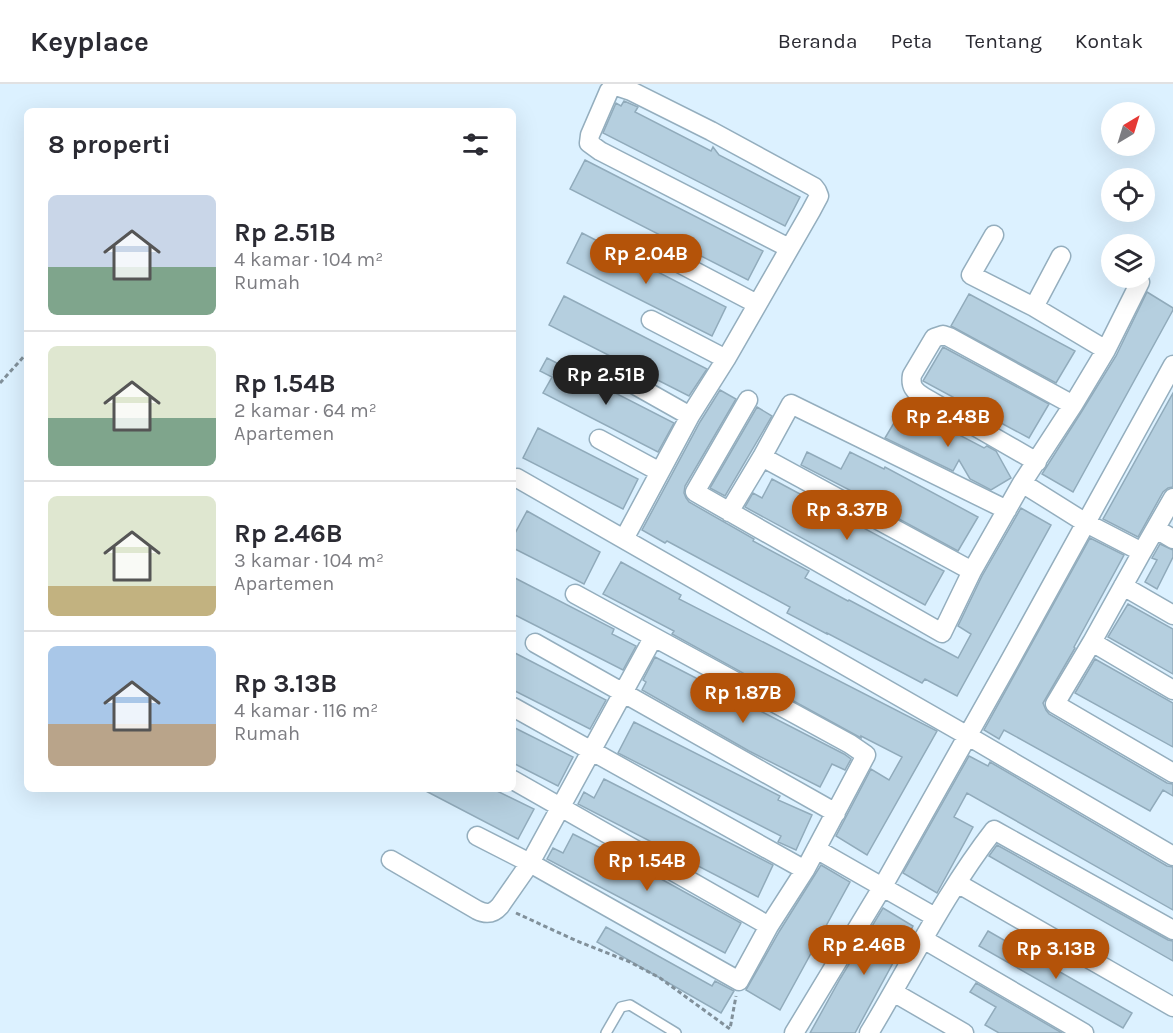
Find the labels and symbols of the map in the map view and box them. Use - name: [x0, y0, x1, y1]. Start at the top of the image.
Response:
- north arrow: [1101, 102, 1155, 156]
- pin: Rp 2.04B: [584, 234, 708, 285]
- pin: Rp 2.51B: [544, 355, 668, 406]
- pin: Rp 2.48B: [886, 397, 1010, 448]
- pin: Rp 3.37B: [785, 490, 909, 541]
- pin: Rp 1.87B: [681, 673, 805, 724]
- pin: Rp 1.54B: [585, 841, 709, 892]
- pin: Rp 2.46B: [802, 925, 926, 976]
- pin: Rp 3.13B: [994, 929, 1118, 980]

